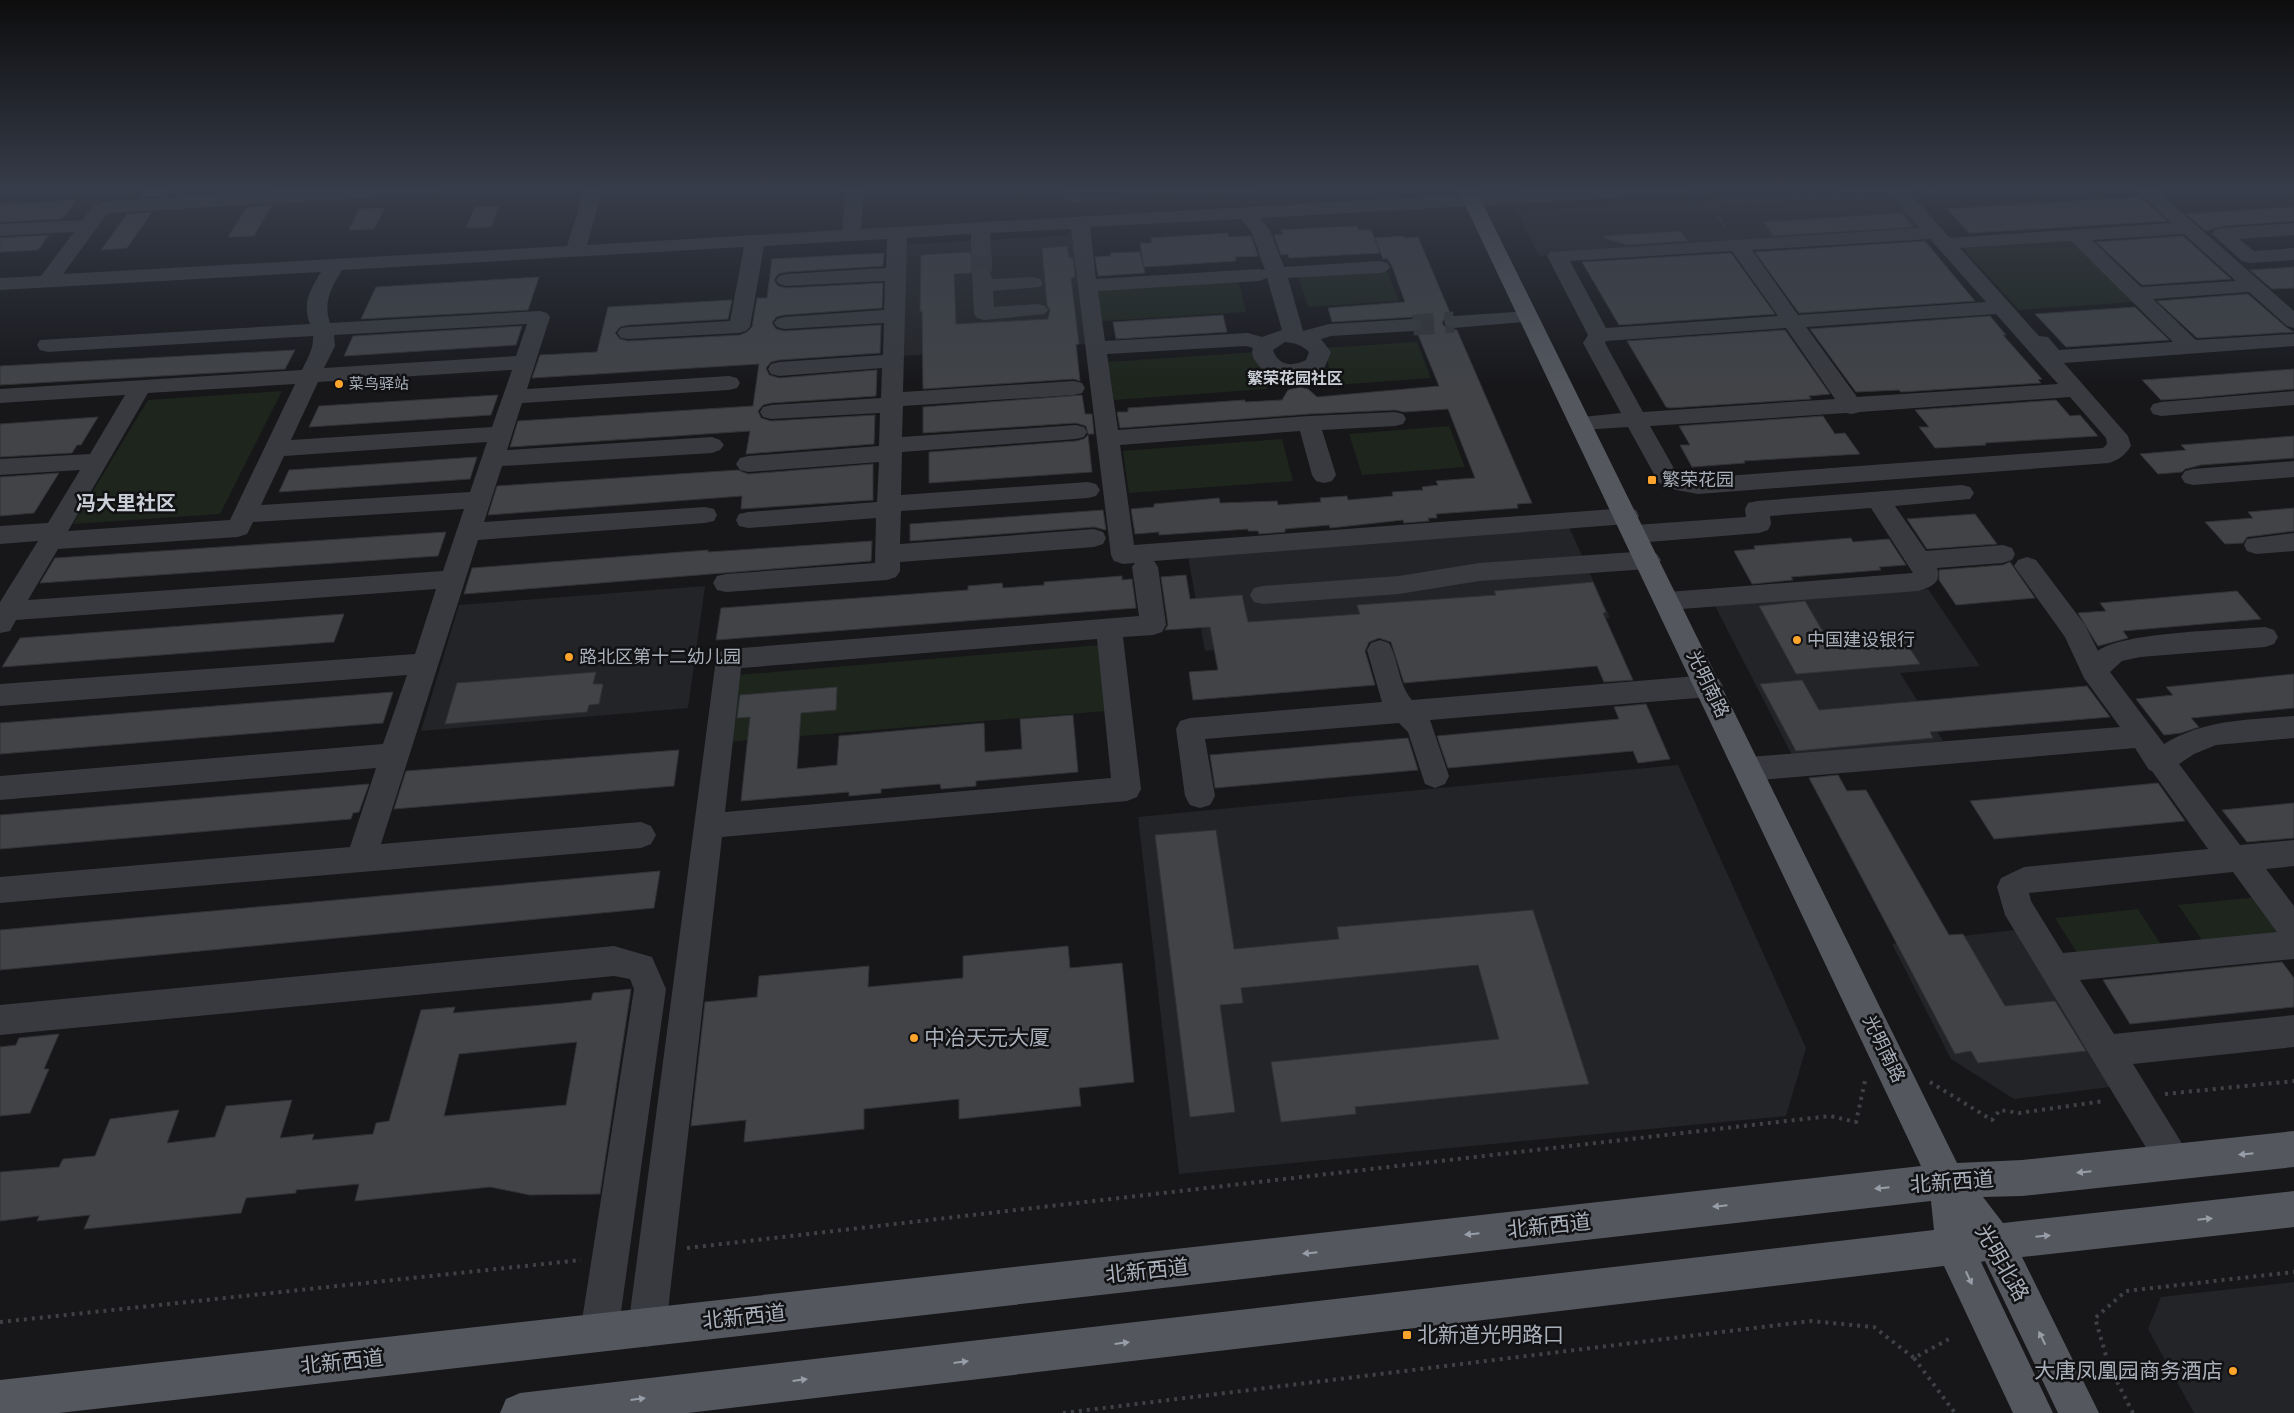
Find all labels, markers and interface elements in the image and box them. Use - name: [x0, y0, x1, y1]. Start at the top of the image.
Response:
- district label: 繁荣花园社区: [1247, 368, 1343, 388]
- place label: 菜鸟驿站: [349, 374, 409, 393]
- marker: 菜鸟驿站: [333, 378, 345, 390]
- place label: 繁荣花园: [1662, 468, 1734, 491]
- marker: 繁荣花园: [1646, 474, 1658, 486]
- district label: 冯大里社区: [76, 490, 176, 516]
- place label: 中国建设银行: [1807, 628, 1915, 651]
- marker: 中国建设银行: [1791, 634, 1803, 646]
- place label: 路北区第十二幼儿园: [579, 645, 741, 668]
- street label: 光明南路: [1682, 646, 1735, 721]
- marker: 路北区第十二幼儿园: [563, 651, 575, 663]
- street label: 光明南路: [1858, 1011, 1911, 1086]
- place label: 中冶天元大厦: [924, 1024, 1050, 1051]
- marker: 中冶天元大厦: [908, 1032, 920, 1044]
- one-way arrow: [2237, 1150, 2253, 1158]
- street label: 北新西道: [1909, 1165, 1995, 1198]
- one-way arrow: [2076, 1168, 2092, 1176]
- one-way arrow: [1873, 1184, 1889, 1192]
- one-way arrow: [1712, 1202, 1728, 1210]
- street label: 北新西道: [1506, 1208, 1592, 1243]
- one-way arrow: [2197, 1215, 2213, 1223]
- street label: 光明北路: [1970, 1220, 2035, 1306]
- one-way arrow: [1463, 1230, 1479, 1238]
- one-way arrow: [2036, 1232, 2052, 1240]
- one-way arrow: [1302, 1249, 1318, 1257]
- street label: 北新西道: [1104, 1253, 1190, 1288]
- one-way arrow: [1965, 1271, 1973, 1285]
- street label: 北新西道: [701, 1299, 787, 1334]
- place label: 北新道光明路口: [1417, 1321, 1564, 1348]
- marker: 北新道光明路口: [1401, 1329, 1413, 1341]
- one-way arrow: [2038, 1331, 2046, 1345]
- one-way arrow: [1115, 1339, 1131, 1347]
- street label: 北新西道: [299, 1344, 385, 1379]
- place label: 大唐凤凰园商务酒店: [2034, 1357, 2223, 1384]
- one-way arrow: [953, 1358, 969, 1366]
- marker: 大唐凤凰园商务酒店: [2227, 1365, 2239, 1377]
- one-way arrow: [792, 1376, 808, 1384]
- one-way arrow: [631, 1395, 647, 1403]

